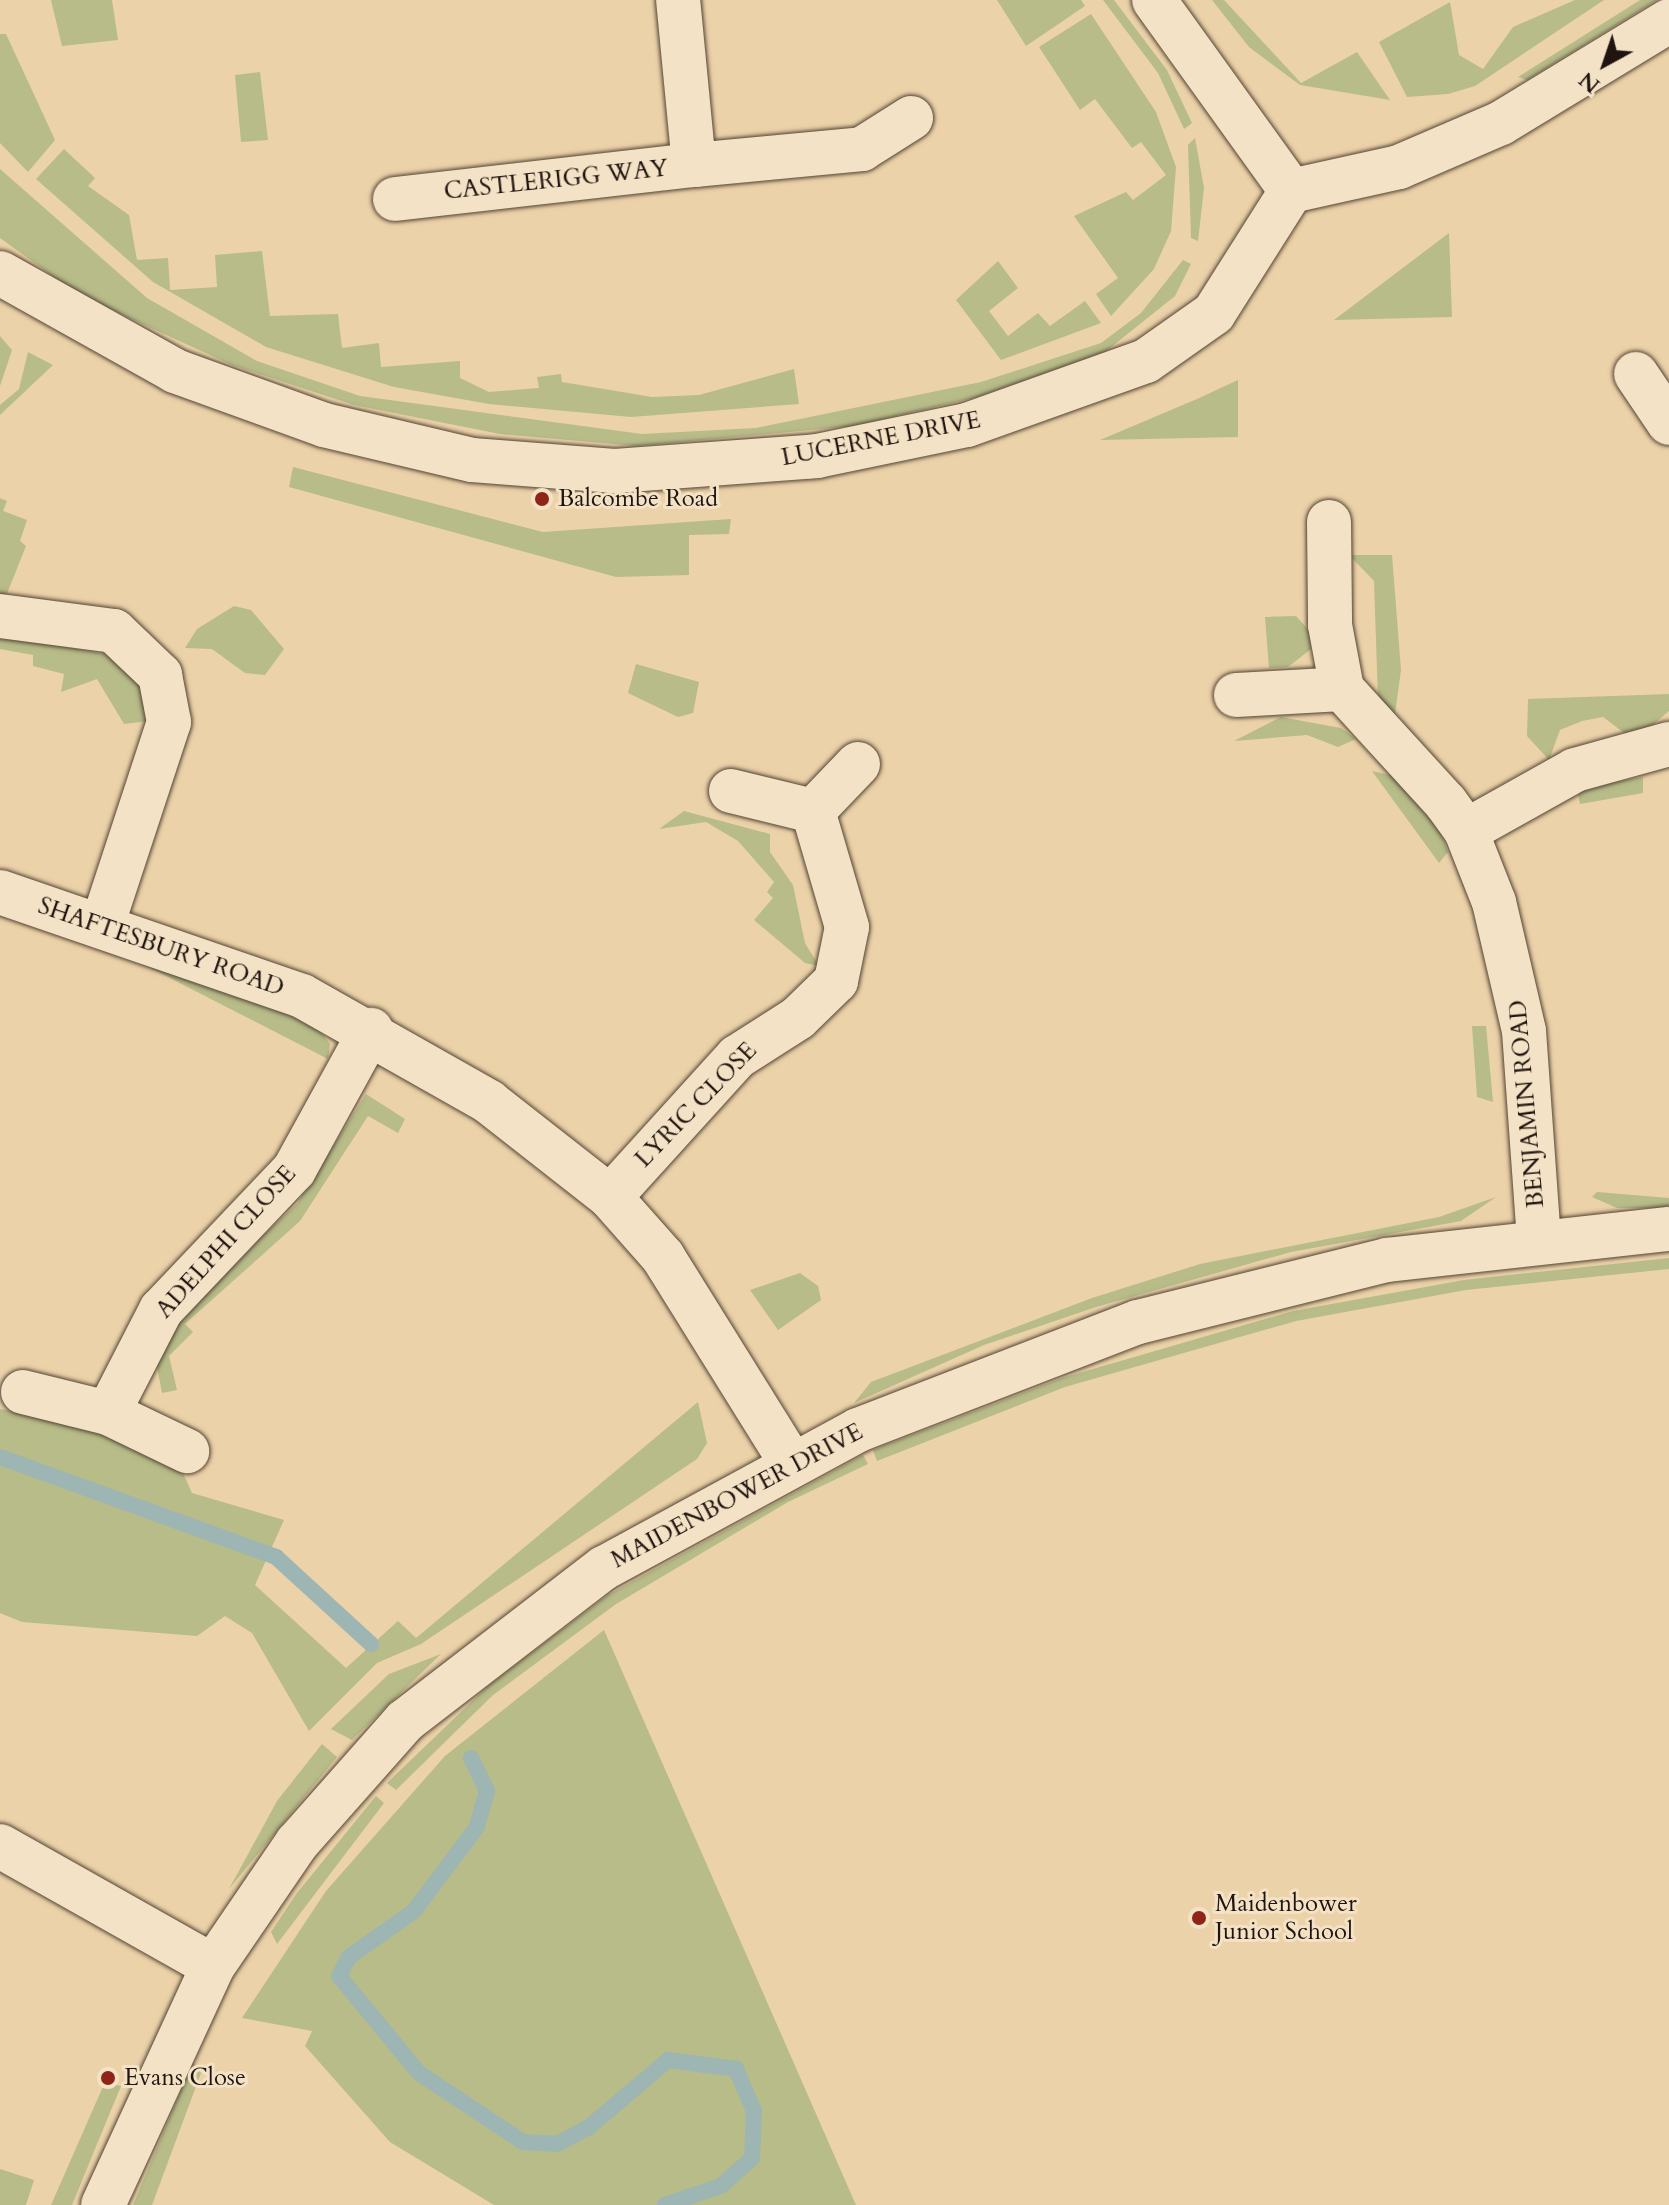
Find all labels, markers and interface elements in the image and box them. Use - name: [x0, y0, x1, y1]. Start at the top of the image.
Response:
- north arrow: [1565, 24, 1645, 104]
- text: N: [1573, 65, 1607, 100]
- street label: CASTLERIGG WAY: [443, 154, 669, 206]
- street label: LUCERNE DRIVE: [779, 406, 983, 472]
- place label: Balcombe Road: [558, 485, 718, 513]
- marker: Balcombe Road: [533, 490, 551, 508]
- street label: SHAFTESBURY ROAD: [34, 891, 288, 1003]
- street label: BENJAMIN ROAD: [1504, 999, 1550, 1209]
- street label: LYRIC CLOSE: [629, 1037, 763, 1173]
- street label: ADELPHI CLOSE: [150, 1160, 302, 1324]
- street label: MAIDENBOWER DRIVE: [606, 1417, 868, 1575]
- place label: Maidenbower Junior School: [1215, 1890, 1357, 1946]
- marker: Maidenbower Junior School: [1190, 1909, 1208, 1927]
- place label: Evans Close: [124, 2064, 246, 2092]
- marker: Evans Close: [99, 2069, 117, 2087]

